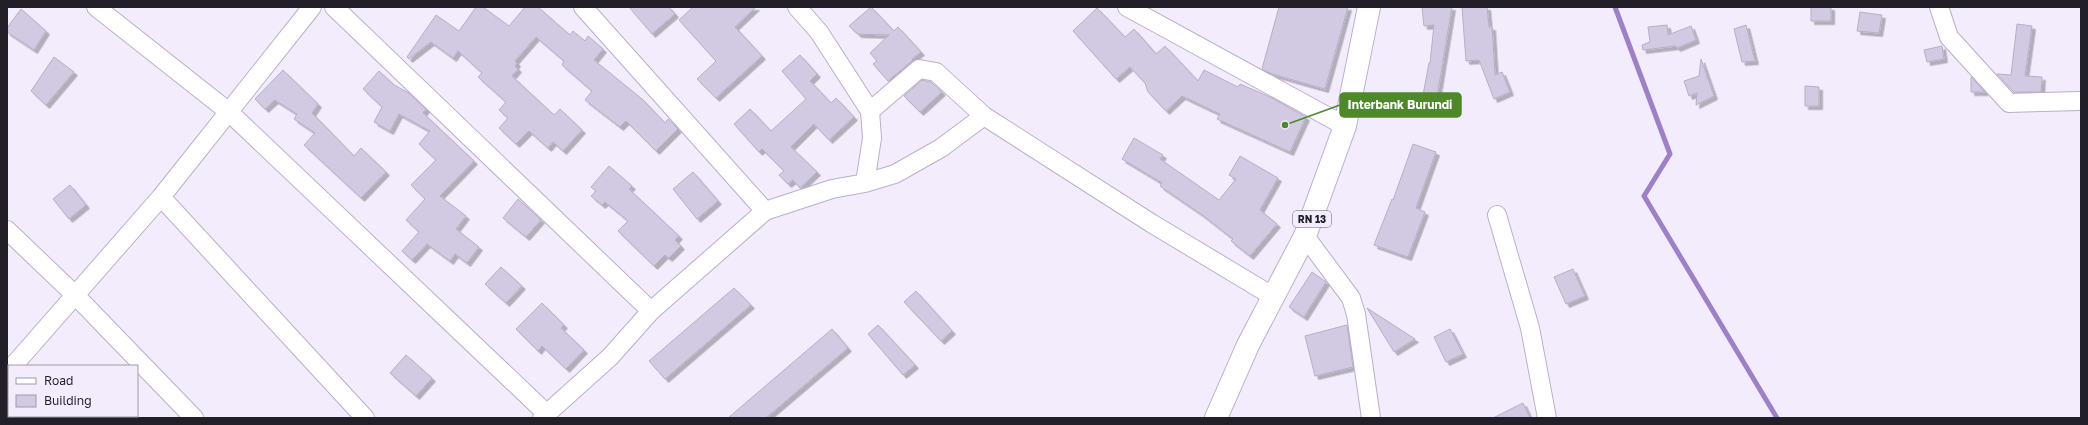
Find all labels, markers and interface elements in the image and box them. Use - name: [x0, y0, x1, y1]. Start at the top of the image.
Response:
- callout: Interbank Burundi: [1340, 93, 1461, 117]
- text: Interbank Burundi: [1348, 97, 1452, 112]
- road number: RN 13: [1293, 211, 1331, 227]
- legend: [8, 365, 138, 417]
- text: Road: [44, 373, 73, 388]
- text: Building: [44, 393, 92, 408]

